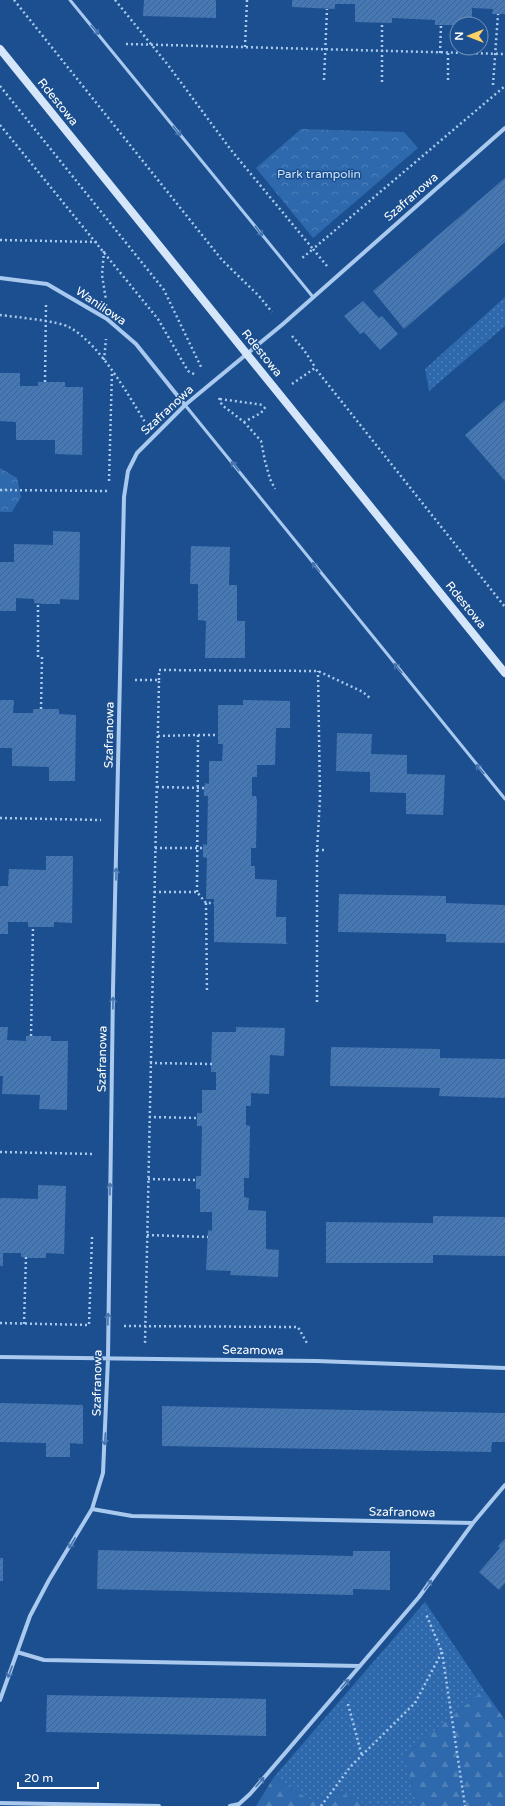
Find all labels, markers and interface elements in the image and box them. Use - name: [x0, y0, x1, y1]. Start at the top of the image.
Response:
- north arrow: [449, 16, 489, 56]
- one-way arrow: [90, 25, 99, 35]
- text: N: [453, 32, 466, 40]
- street label: Rdestowa: [35, 76, 81, 128]
- one-way arrow: [173, 125, 182, 136]
- park label: Park trampolin: [277, 167, 361, 181]
- street label: Szafranowa: [381, 170, 441, 224]
- one-way arrow: [255, 226, 264, 237]
- street label: Waniliowa: [73, 284, 129, 328]
- street label: Rdestowa: [239, 327, 285, 379]
- street label: Szafranowa: [138, 382, 196, 438]
- one-way arrow: [230, 460, 239, 471]
- one-way arrow: [312, 562, 321, 573]
- street label: Rdestowa: [443, 579, 489, 631]
- one-way arrow: [393, 663, 402, 674]
- street label: Szafranowa: [101, 702, 117, 768]
- one-way arrow: [476, 764, 485, 774]
- one-way arrow: [112, 868, 120, 881]
- one-way arrow: [109, 997, 117, 1010]
- street label: Szafranowa: [94, 1026, 110, 1092]
- one-way arrow: [106, 1183, 114, 1196]
- one-way arrow: [104, 1313, 112, 1326]
- street label: Sezamowa: [222, 1342, 284, 1358]
- street label: Szafranowa: [89, 1350, 105, 1416]
- one-way arrow: [102, 1432, 109, 1445]
- street label: Szafranowa: [369, 1504, 435, 1520]
- one-way arrow: [67, 1537, 75, 1549]
- one-way arrow: [424, 1579, 432, 1590]
- one-way arrow: [6, 1666, 13, 1679]
- one-way arrow: [340, 1679, 349, 1689]
- scale bar: [18, 1764, 98, 1790]
- text: 20 m: [24, 1771, 53, 1785]
- one-way arrow: [255, 1777, 264, 1788]

